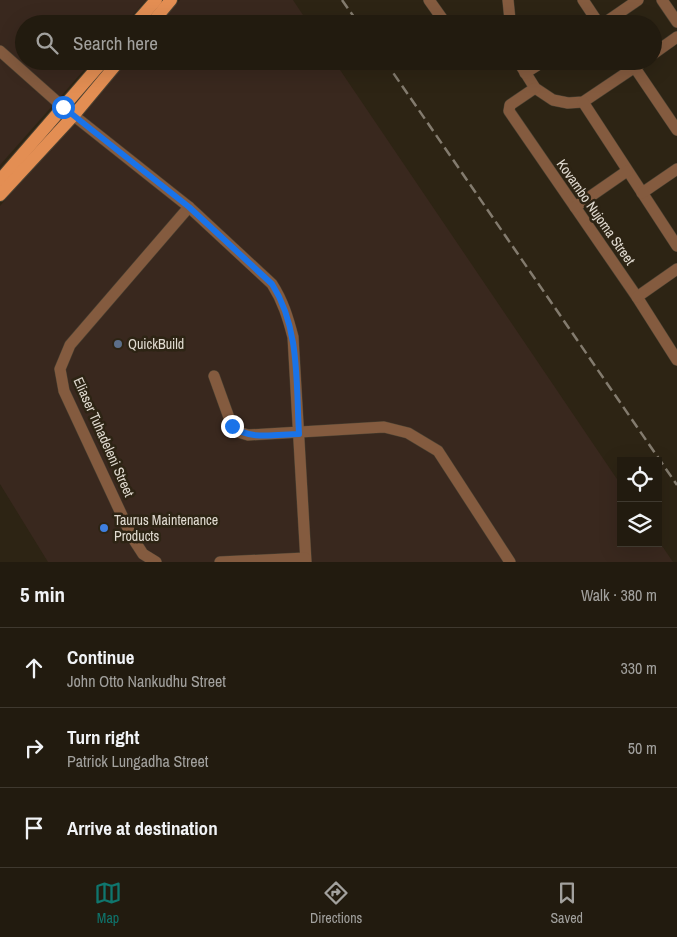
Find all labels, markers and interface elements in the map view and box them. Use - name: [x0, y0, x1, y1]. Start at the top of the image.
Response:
- search box: [15, 15, 662, 70]
- icon: search: [33, 29, 61, 57]
- text: Search here: [73, 30, 158, 56]
- route start: [52, 96, 75, 119]
- street label: Kovambo Nujoma Street: [553, 156, 639, 268]
- place label: QuickBuild: [128, 335, 184, 353]
- marker: QuickBuild: [112, 338, 124, 350]
- street label: Eliaser Tuhadeleni Street: [70, 374, 138, 500]
- route end: [221, 415, 244, 438]
- map controls: [617, 457, 662, 547]
- button: locate: [617, 457, 662, 502]
- button: layers: [617, 502, 662, 547]
- place label: Taurus Maintenance Products: [114, 511, 218, 545]
- marker: Taurus Maintenance Products: [98, 522, 110, 534]
- text: 5 min: [20, 580, 65, 609]
- text: Walk · 380 m: [581, 584, 657, 606]
- text: Continue: [67, 644, 135, 670]
- icon: ahead: [20, 654, 48, 682]
- text: 330 m: [621, 657, 657, 679]
- text: John Otto Nankudhu Street: [67, 670, 226, 692]
- text: Turn right: [67, 724, 139, 750]
- icon: right: [20, 734, 48, 762]
- text: 50 m: [628, 737, 657, 759]
- text: Patrick Lungadha Street: [67, 750, 209, 772]
- icon: arrive: [20, 814, 48, 842]
- text: Arrive at destination: [67, 815, 218, 841]
- tab: Map: [94, 879, 122, 927]
- tab: Directions: [310, 879, 362, 927]
- tab: Saved: [550, 879, 583, 927]

